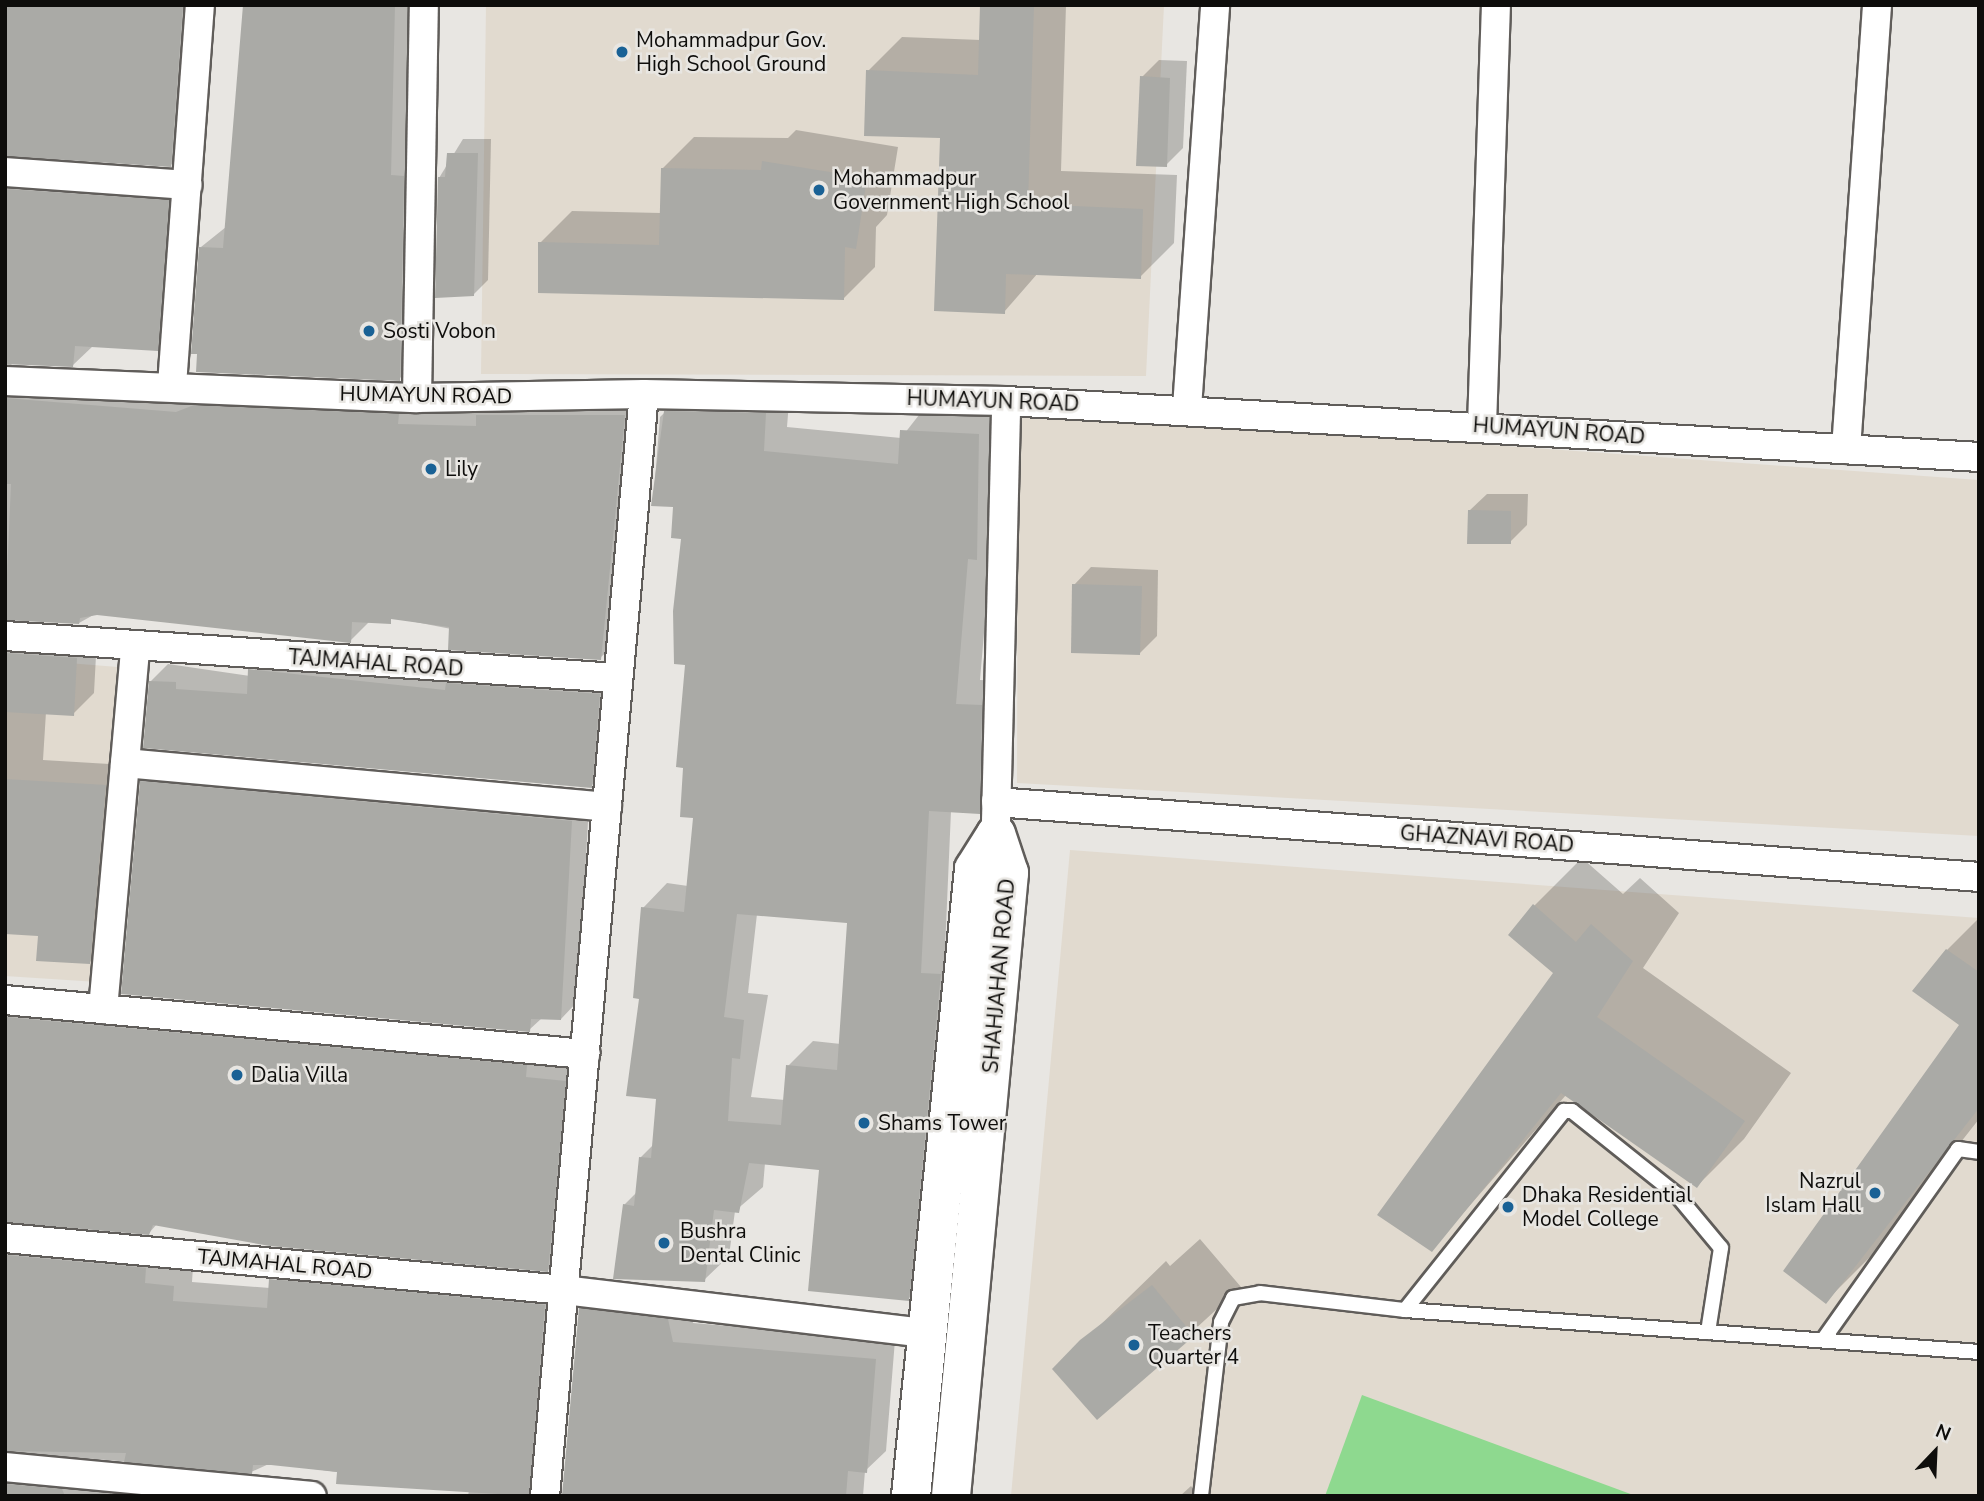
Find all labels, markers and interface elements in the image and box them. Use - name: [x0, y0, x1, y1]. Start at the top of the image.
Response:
- place label: Mohammadpur Gov. High School Ground: [636, 27, 826, 77]
- marker: Mohammadpur Gov. High School Ground: [614, 44, 630, 60]
- place label: Mohammadpur Government High School: [833, 165, 1069, 215]
- marker: Mohammadpur Government High School: [811, 182, 827, 198]
- place label: Sosti Vobon: [383, 318, 496, 344]
- marker: Sosti Vobon: [361, 323, 377, 339]
- street label: HUMAYUN ROAD: [339, 381, 513, 409]
- street label: HUMAYUN ROAD: [906, 385, 1080, 417]
- street label: HUMAYUN ROAD: [1472, 412, 1646, 450]
- place label: Lily: [445, 456, 478, 482]
- marker: Lily: [423, 461, 439, 477]
- street label: TAJMAHAL ROAD: [288, 644, 464, 682]
- street label: GHAZNAVI ROAD: [1399, 820, 1575, 858]
- street label: SHAHJAHAN ROAD: [978, 878, 1020, 1074]
- place label: Dalia Villa: [251, 1062, 348, 1088]
- marker: Dalia Villa: [229, 1067, 245, 1083]
- place label: Shams Tower: [878, 1110, 1006, 1136]
- marker: Shams Tower: [856, 1115, 872, 1131]
- place label: Nazrul Islam Hall: [1765, 1168, 1861, 1218]
- place label: Dhaka Residential Model College: [1522, 1182, 1692, 1232]
- marker: Nazrul Islam Hall: [1867, 1185, 1883, 1201]
- marker: Dhaka Residential Model College: [1500, 1199, 1516, 1215]
- place label: Bushra Dental Clinic: [680, 1218, 801, 1268]
- marker: Bushra Dental Clinic: [654, 1233, 674, 1253]
- street label: TAJMAHAL ROAD: [196, 1244, 374, 1284]
- place label: Teachers Quarter 4: [1148, 1320, 1239, 1370]
- marker: Teachers Quarter 4: [1126, 1337, 1142, 1353]
- north arrow: [1900, 1417, 1970, 1487]
- text: N: [1932, 1418, 1955, 1447]

